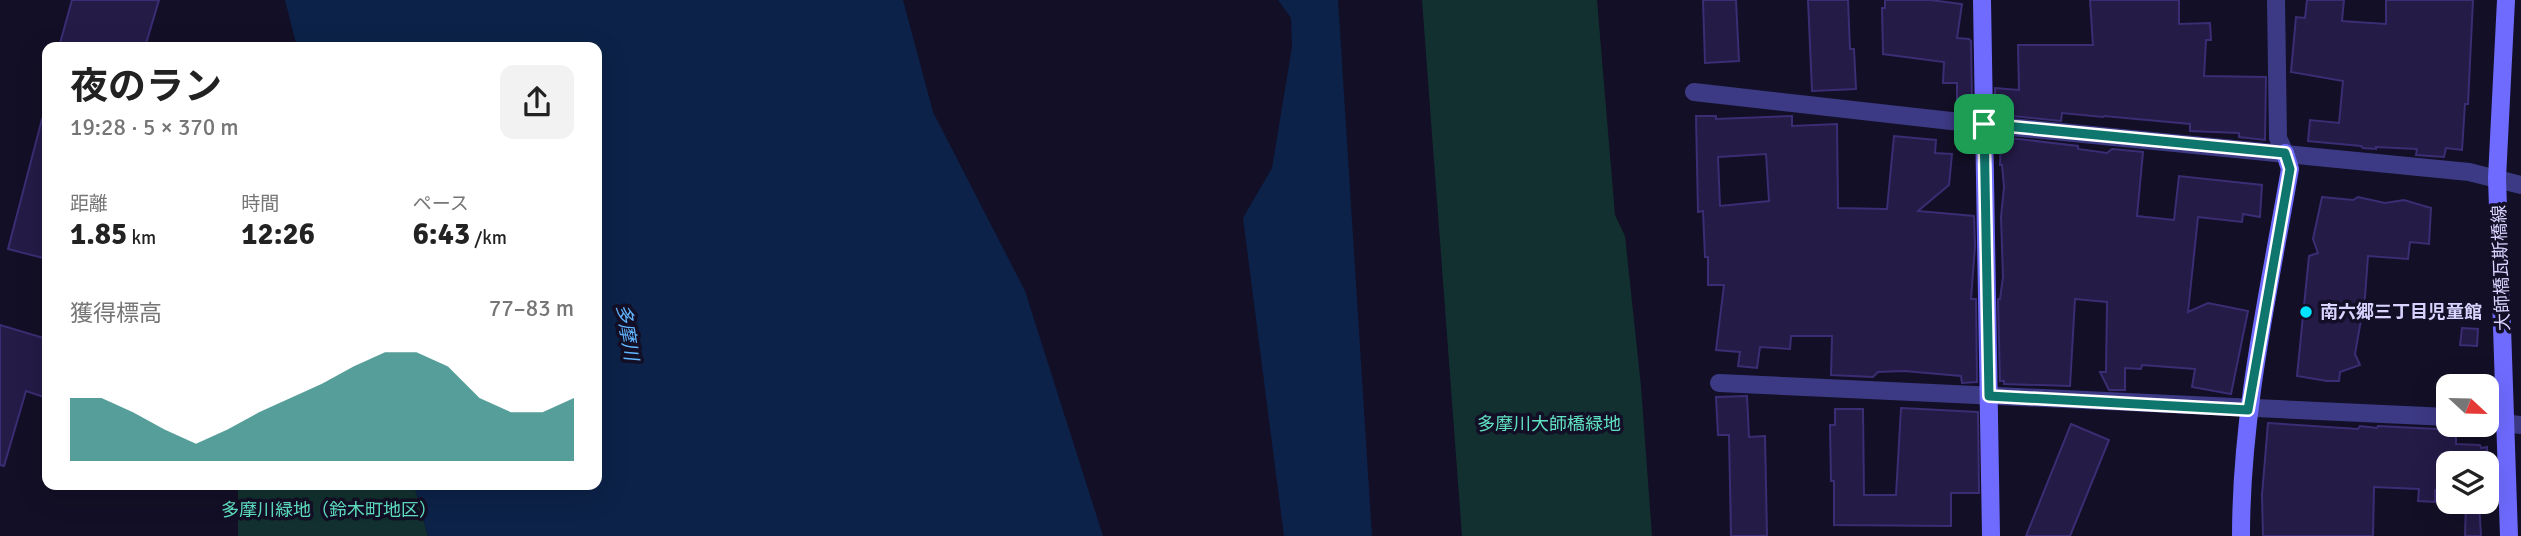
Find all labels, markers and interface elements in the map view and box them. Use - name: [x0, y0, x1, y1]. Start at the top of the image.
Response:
- text: 夜のラン: [70, 63, 222, 110]
- button: share: [500, 65, 574, 139]
- pin: [1954, 94, 2014, 154]
- icon: arrive: [1965, 105, 2003, 143]
- text: 19:28 · 5 × 370 m: [70, 113, 239, 142]
- text: 距離: [70, 192, 108, 216]
- text: 時間: [241, 192, 279, 216]
- text: ペース: [413, 192, 469, 216]
- street label: 大師橋瓦斯橋線: [2488, 205, 2514, 331]
- text: 1.85: [70, 216, 127, 253]
- text: 12:26: [241, 216, 315, 253]
- text: 6:43: [413, 216, 470, 253]
- text: km: [127, 226, 156, 250]
- text: /km: [470, 226, 507, 250]
- text: 77–83 m: [489, 294, 574, 323]
- text: 獲得標高: [70, 299, 162, 328]
- place label: 南六郷三丁目児童館: [2320, 301, 2482, 323]
- water label: 多摩川: [611, 302, 644, 364]
- marker: 南六郷三丁目児童館: [2298, 304, 2314, 320]
- north arrow: [2436, 374, 2499, 438]
- map controls: [2436, 374, 2499, 514]
- park label: 多摩川大師橋緑地: [1477, 413, 1621, 435]
- button: layers: [2436, 451, 2499, 514]
- park label: 多摩川緑地（鈴木町地区）: [221, 499, 437, 521]

